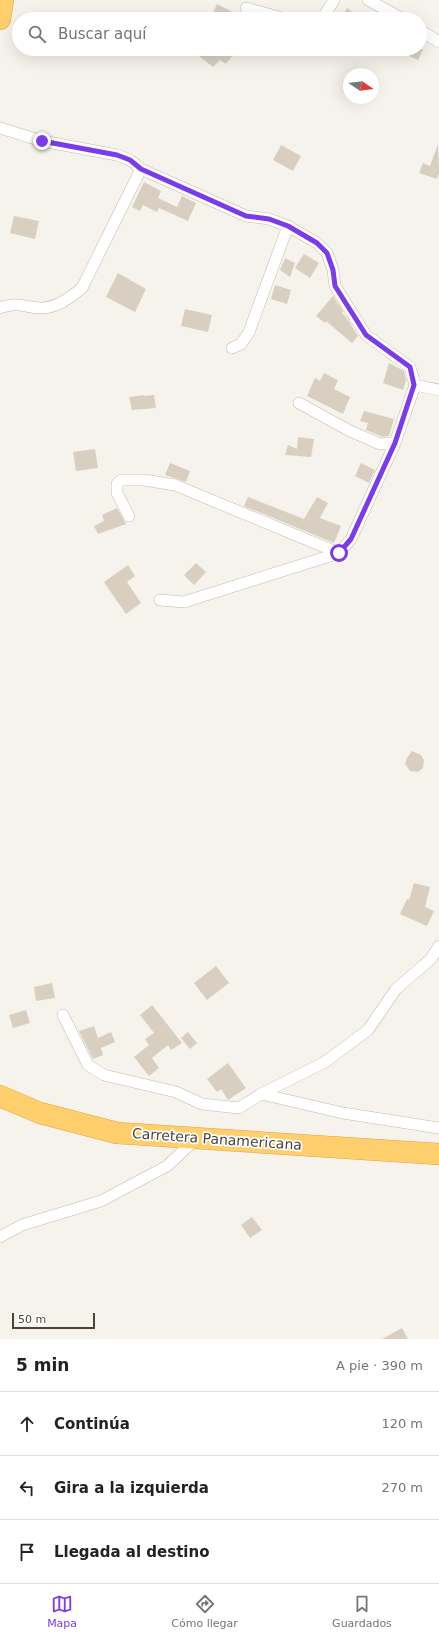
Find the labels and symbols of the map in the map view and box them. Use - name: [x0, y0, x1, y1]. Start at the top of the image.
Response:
- north arrow: [343, 68, 379, 104]
- route end: [33, 132, 51, 150]
- route start: [330, 544, 348, 562]
- street label: Carretera Panamericana: [132, 1125, 302, 1153]
- scale bar: [12, 1311, 95, 1330]

